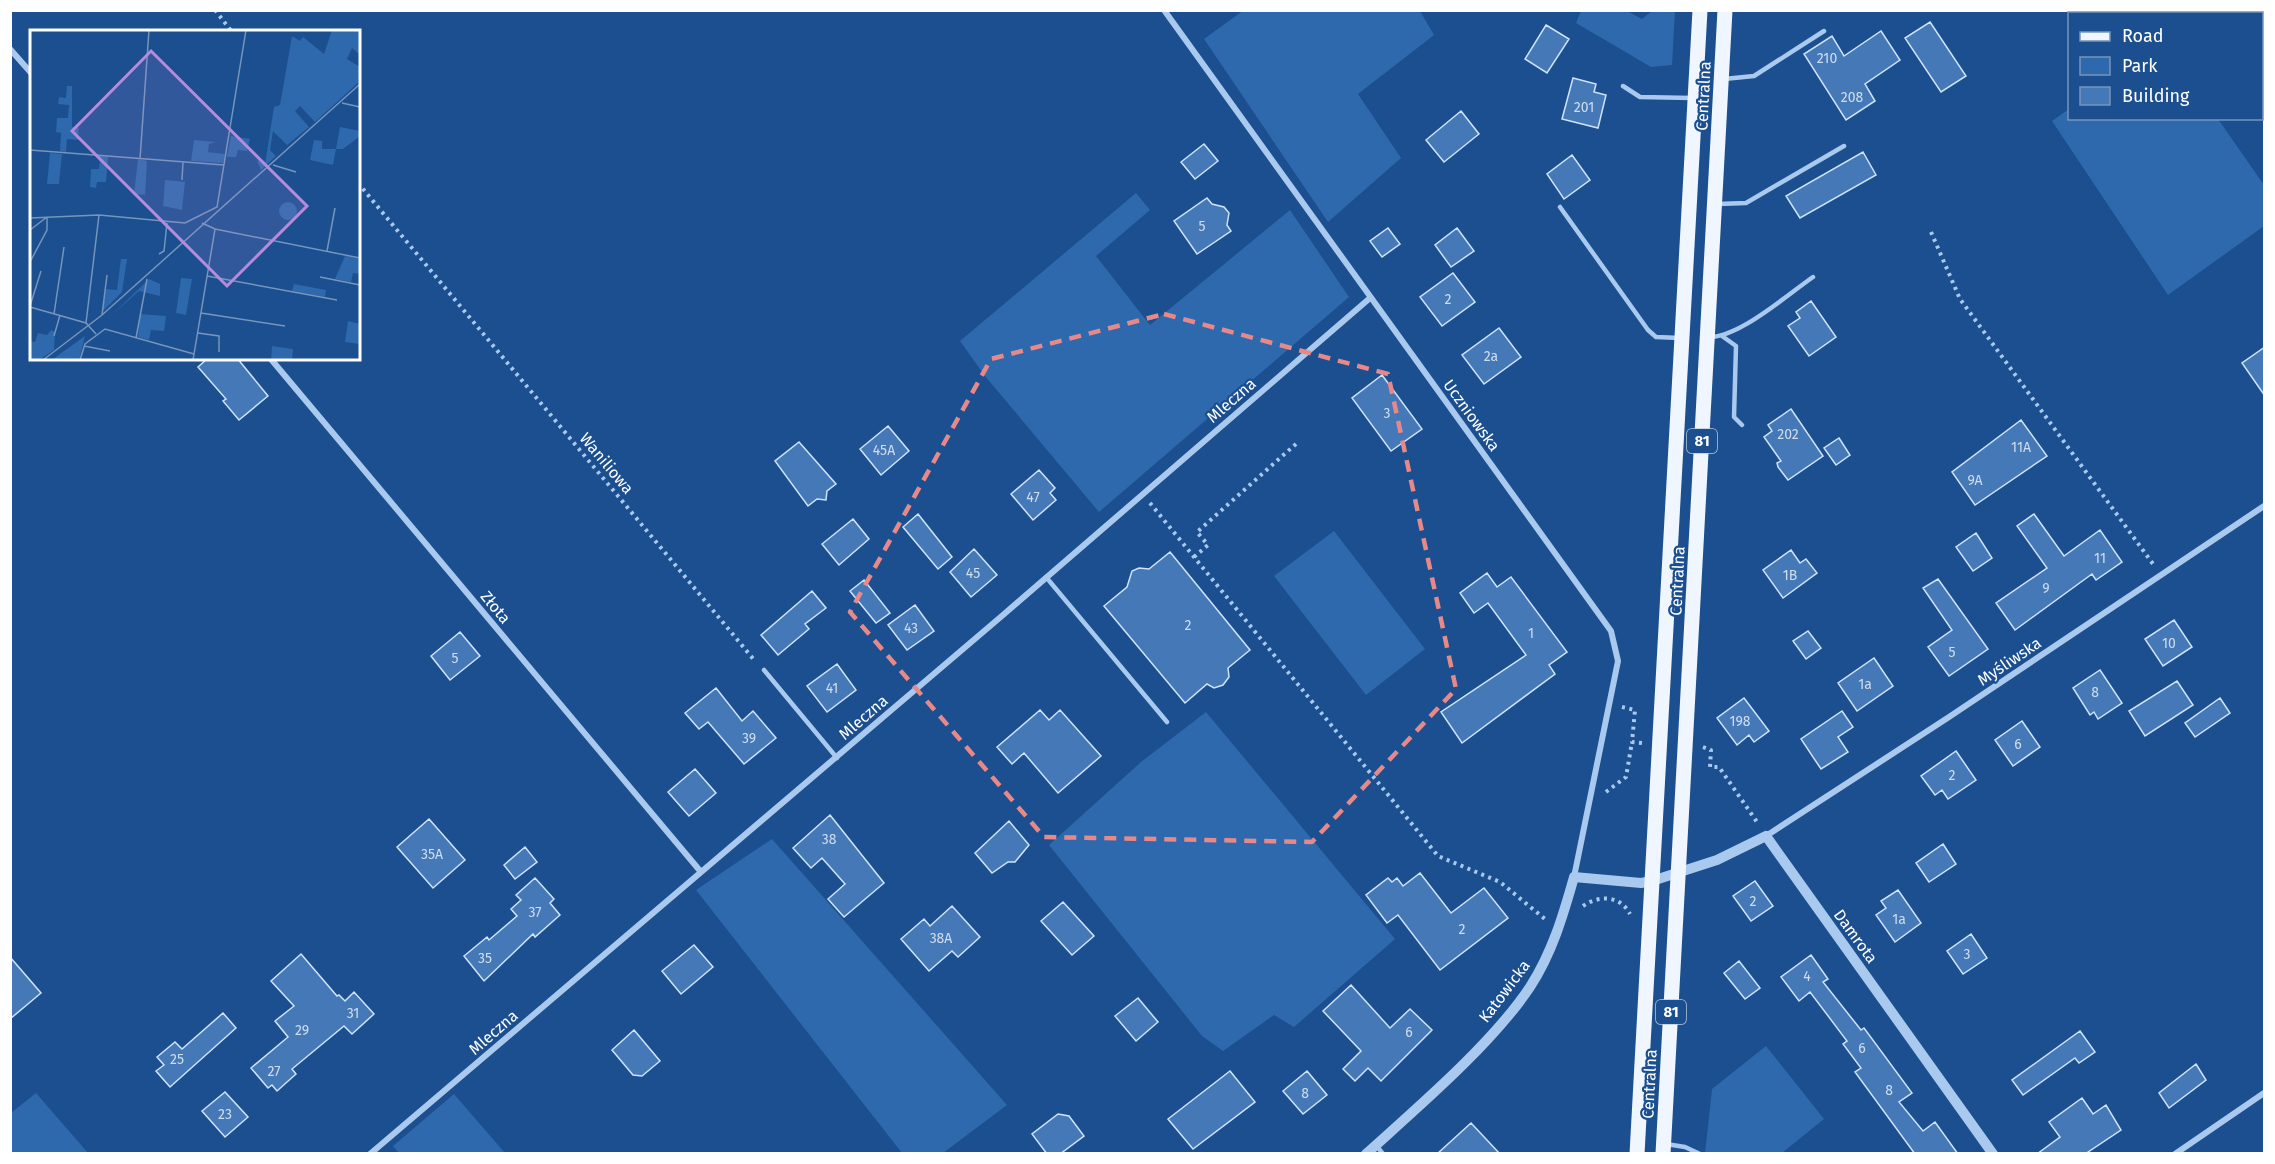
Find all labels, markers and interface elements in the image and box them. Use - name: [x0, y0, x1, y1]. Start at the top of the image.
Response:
- legend: [2068, 12, 2263, 120]
- text: Road: [2122, 25, 2164, 47]
- inset map: [30, 30, 360, 360]
- house number: 210: [1817, 50, 1837, 67]
- text: Park: [2122, 55, 2158, 77]
- street label: Centralna: [1692, 61, 1715, 131]
- text: Building: [2122, 85, 2190, 107]
- house number: 208: [1841, 89, 1864, 106]
- house number: 201: [1574, 99, 1594, 116]
- house number: 5: [1198, 218, 1206, 235]
- house number: 2: [1445, 291, 1452, 308]
- house number: 2a: [1484, 348, 1498, 365]
- street label: Mleczna: [1203, 374, 1260, 427]
- street label: Uczniowska: [1439, 376, 1504, 455]
- house number: 3: [1384, 405, 1391, 422]
- house number: 202: [1777, 426, 1799, 443]
- street label: Waniliowa: [576, 429, 638, 498]
- road number: 81: [1687, 429, 1717, 453]
- house number: 11A: [2011, 439, 2031, 456]
- house number: 45A: [873, 442, 895, 459]
- house number: 9A: [1967, 472, 1983, 489]
- house number: 47: [1026, 489, 1040, 506]
- street label: Centralna: [1666, 546, 1689, 616]
- house number: 11: [2094, 550, 2106, 567]
- house number: 45: [966, 565, 980, 582]
- house number: 1B: [1783, 567, 1797, 584]
- house number: 9: [2042, 580, 2050, 597]
- street label: Złota: [477, 587, 515, 627]
- house number: 2: [1185, 617, 1192, 634]
- house number: 43: [904, 620, 918, 637]
- house number: 1: [1528, 625, 1534, 642]
- street label: Myśliwska: [1974, 633, 2045, 690]
- house number: 10: [2162, 635, 2176, 652]
- house number: 5: [1948, 644, 1956, 661]
- house number: 5: [451, 650, 459, 667]
- house number: 1a: [1858, 676, 1872, 693]
- house number: 41: [826, 680, 838, 697]
- house number: 8: [2091, 684, 2099, 701]
- street label: Mleczna: [835, 691, 892, 744]
- house number: 198: [1729, 713, 1751, 730]
- house number: 39: [742, 730, 756, 747]
- house number: 6: [2014, 736, 2022, 753]
- house number: 2: [1949, 767, 1956, 784]
- house number: 38: [822, 831, 837, 848]
- house number: 35A: [421, 846, 443, 863]
- house number: 2: [1750, 893, 1757, 910]
- house number: 37: [528, 904, 542, 921]
- street label: Damrota: [1830, 906, 1881, 967]
- house number: 1a: [1892, 911, 1906, 928]
- house number: 2: [1459, 921, 1466, 938]
- house number: 38A: [930, 930, 952, 947]
- house number: 3: [1964, 946, 1971, 963]
- house number: 35: [478, 950, 492, 967]
- street label: Katowicka: [1475, 956, 1534, 1026]
- house number: 4: [1803, 968, 1811, 985]
- road number: 81: [1656, 1000, 1686, 1024]
- house number: 31: [347, 1005, 359, 1022]
- street label: Mleczna: [465, 1006, 522, 1059]
- house number: 29: [295, 1022, 309, 1039]
- house number: 6: [1405, 1024, 1413, 1041]
- house number: 6: [1858, 1040, 1866, 1057]
- street label: Centralna: [1638, 1049, 1661, 1119]
- house number: 25: [170, 1051, 184, 1068]
- house number: 27: [267, 1063, 281, 1080]
- house number: 8: [1885, 1082, 1893, 1099]
- house number: 8: [1301, 1085, 1309, 1102]
- house number: 23: [218, 1106, 232, 1123]

